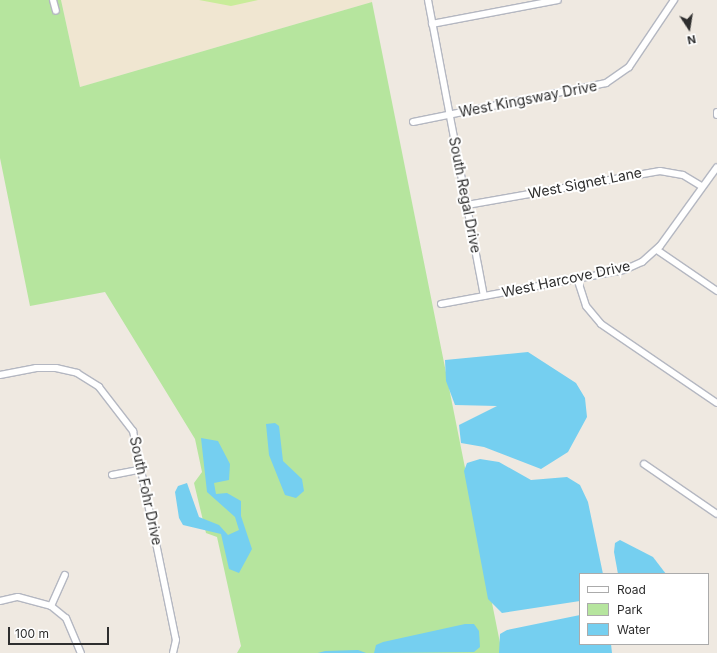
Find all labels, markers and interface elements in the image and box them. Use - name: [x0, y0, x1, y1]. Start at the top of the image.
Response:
- north arrow: [669, 8, 709, 48]
- text: N: [686, 32, 697, 47]
- street label: West Kingsway Drive: [458, 77, 598, 121]
- street label: South Regal Drive: [446, 136, 484, 254]
- street label: West Signet Lane: [527, 164, 643, 202]
- street label: West Harcove Drive: [500, 257, 632, 301]
- street label: South Fohr Drive: [126, 435, 166, 547]
- legend: [579, 573, 709, 645]
- text: Road: [617, 582, 646, 597]
- text: Park: [617, 602, 643, 617]
- scale bar: [10, 619, 111, 645]
- text: Water: [617, 622, 650, 637]
- text: 100 m: [15, 626, 49, 641]

